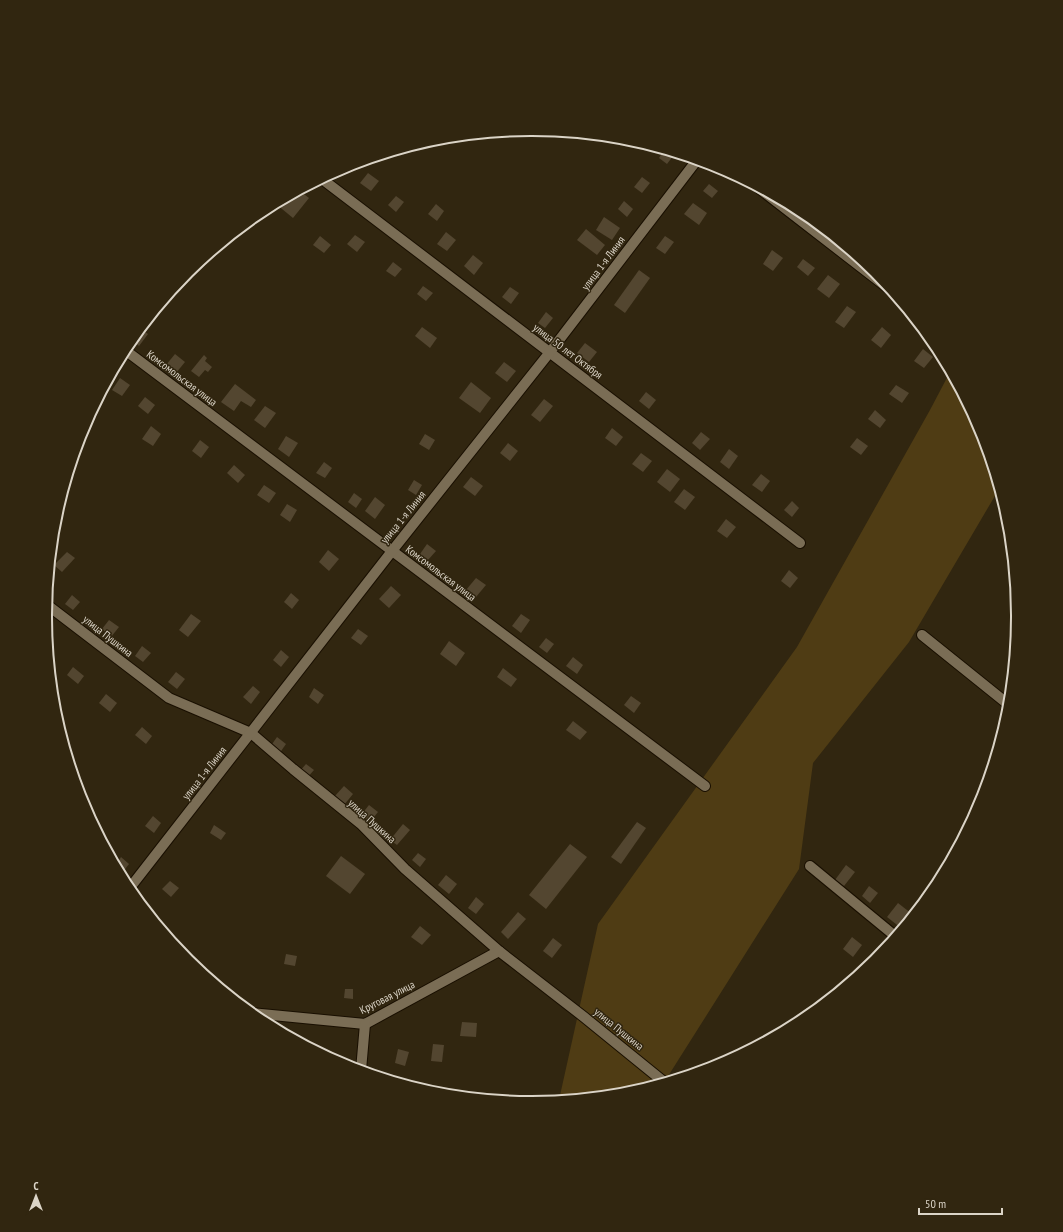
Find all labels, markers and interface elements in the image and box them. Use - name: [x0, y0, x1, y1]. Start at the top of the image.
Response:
- street label: улица 1-я Линия: [578, 233, 628, 293]
- street label: улица 50 лет Октября: [530, 320, 606, 382]
- street label: Комсомольская улица: [144, 347, 220, 409]
- street label: улица 1-я Линия: [377, 488, 429, 546]
- street label: Комсомольская улица: [403, 542, 479, 604]
- street label: улица Пушкина: [80, 612, 136, 660]
- street label: улица 1-я Линия: [179, 744, 229, 802]
- street label: улица Пушкина: [345, 796, 399, 846]
- street label: Круговая улица: [357, 977, 417, 1017]
- street label: улица Пушкина: [591, 1005, 647, 1053]
- north arrow: [16, 1176, 56, 1216]
- text: С: [33, 1179, 39, 1193]
- scale bar: [919, 1190, 1002, 1216]
- text: 50 m: [925, 1196, 946, 1211]

